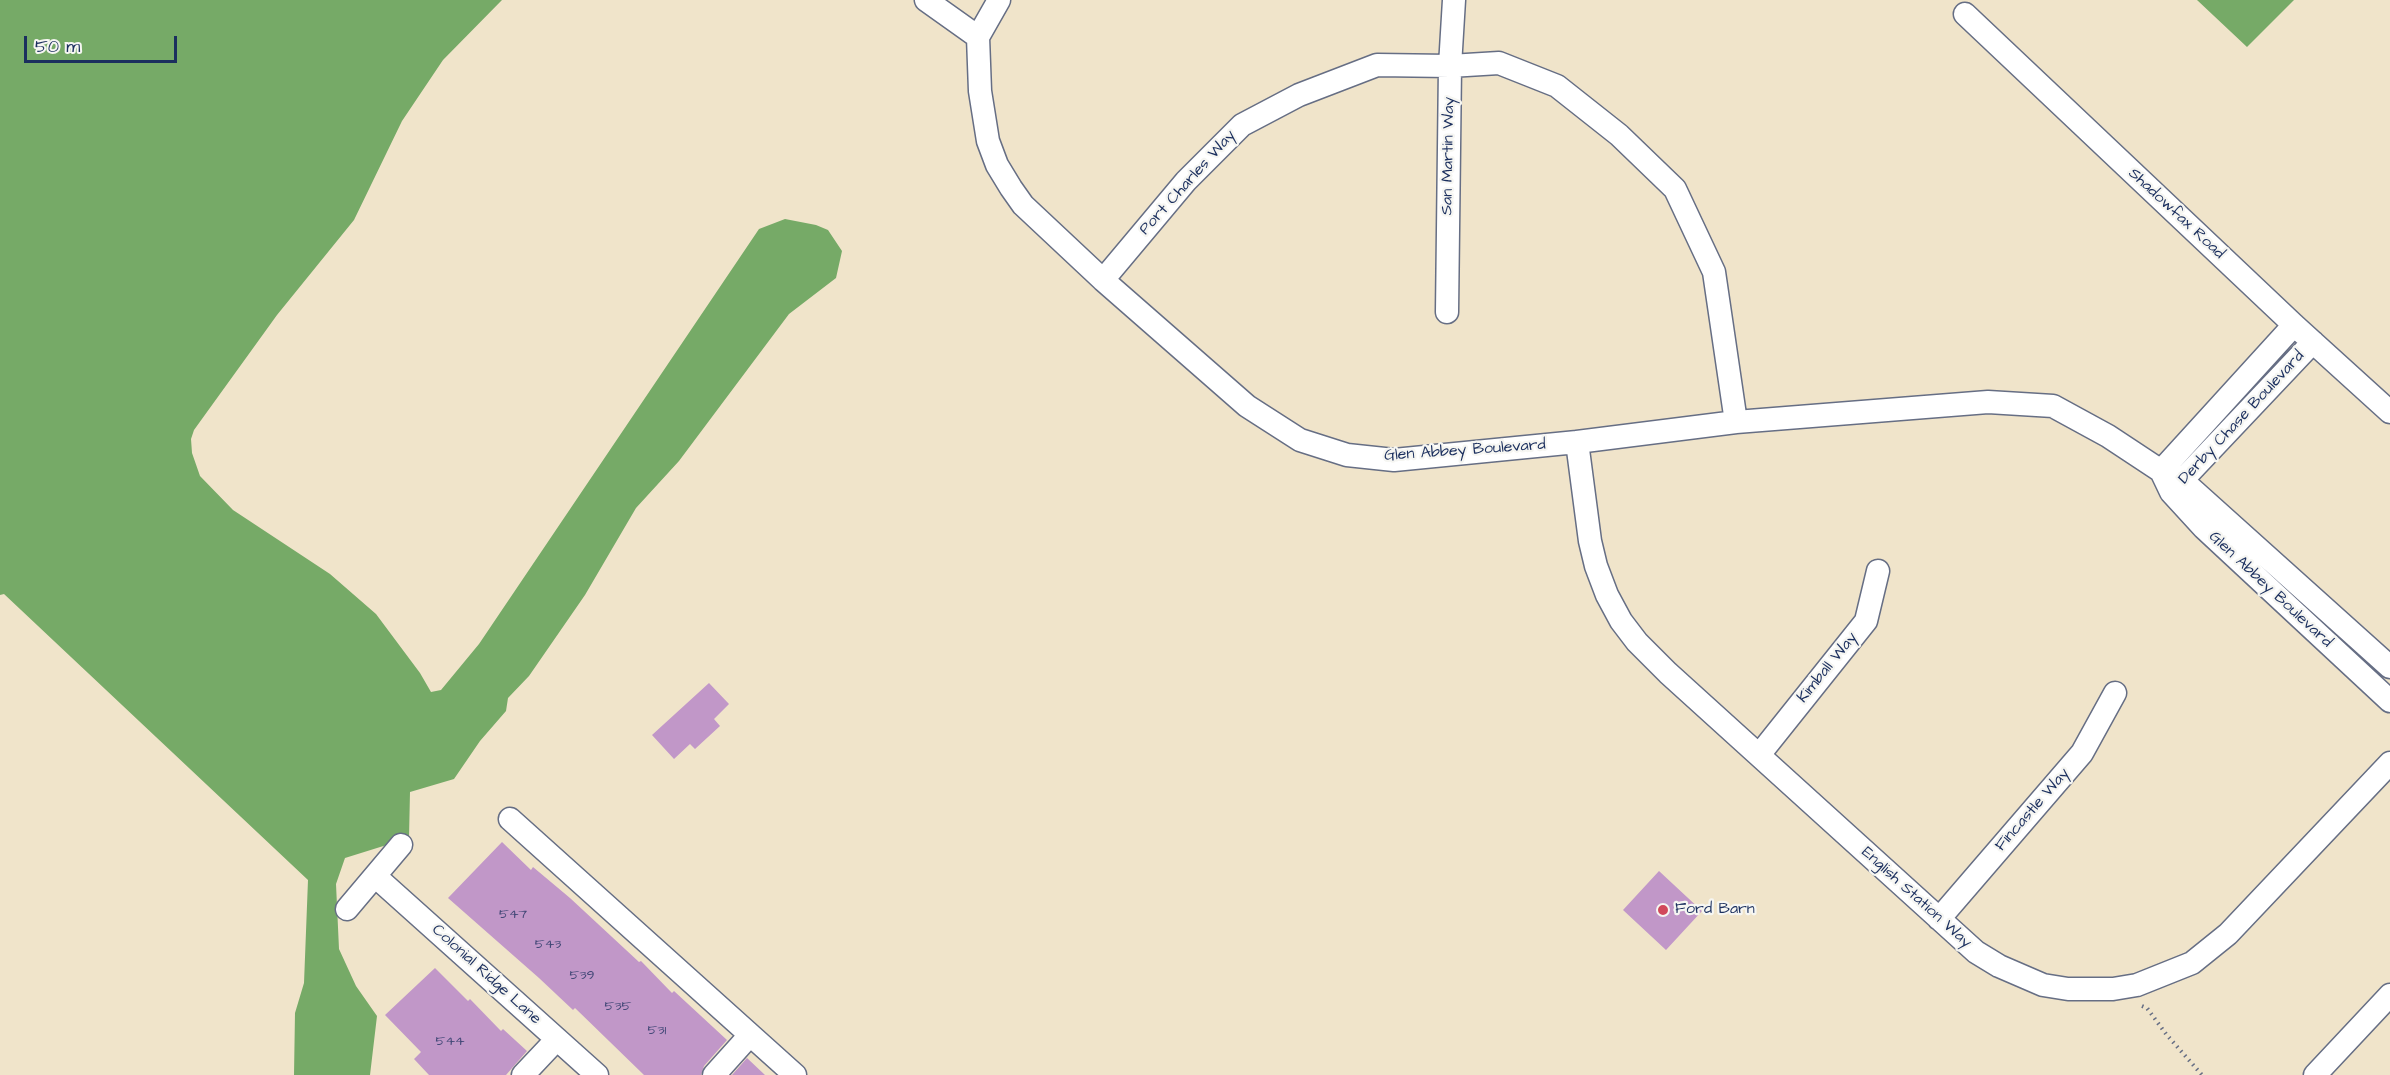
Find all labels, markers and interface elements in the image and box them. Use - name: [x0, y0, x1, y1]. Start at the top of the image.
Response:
- scale bar: [27, 24, 180, 62]
- text: 50 m: [35, 34, 80, 59]
- street label: San Martin Way: [1438, 97, 1460, 215]
- street label: Port Charles Way: [1136, 127, 1240, 239]
- street label: Shadowfax Road: [2124, 164, 2228, 264]
- street label: Derby Chase Boulevard: [2175, 347, 2309, 489]
- street label: Glen Abbey Boulevard: [1384, 436, 1546, 466]
- street label: Glen Abbey Boulevard: [2204, 528, 2336, 652]
- street label: Kimball Way: [1794, 629, 1862, 707]
- street label: Fincastle Way: [1992, 765, 2074, 855]
- street label: English Station Way: [1857, 843, 1975, 953]
- place label: Ford Barn: [1675, 900, 1755, 920]
- marker: Ford Barn: [1656, 903, 1670, 917]
- house number: 547: [499, 907, 527, 923]
- street label: Colonial Ridge Lane: [427, 921, 545, 1029]
- house number: 543: [535, 937, 561, 953]
- house number: 539: [569, 968, 595, 984]
- house number: 535: [605, 999, 631, 1015]
- house number: 531: [648, 1023, 666, 1039]
- house number: 544: [436, 1034, 464, 1050]

